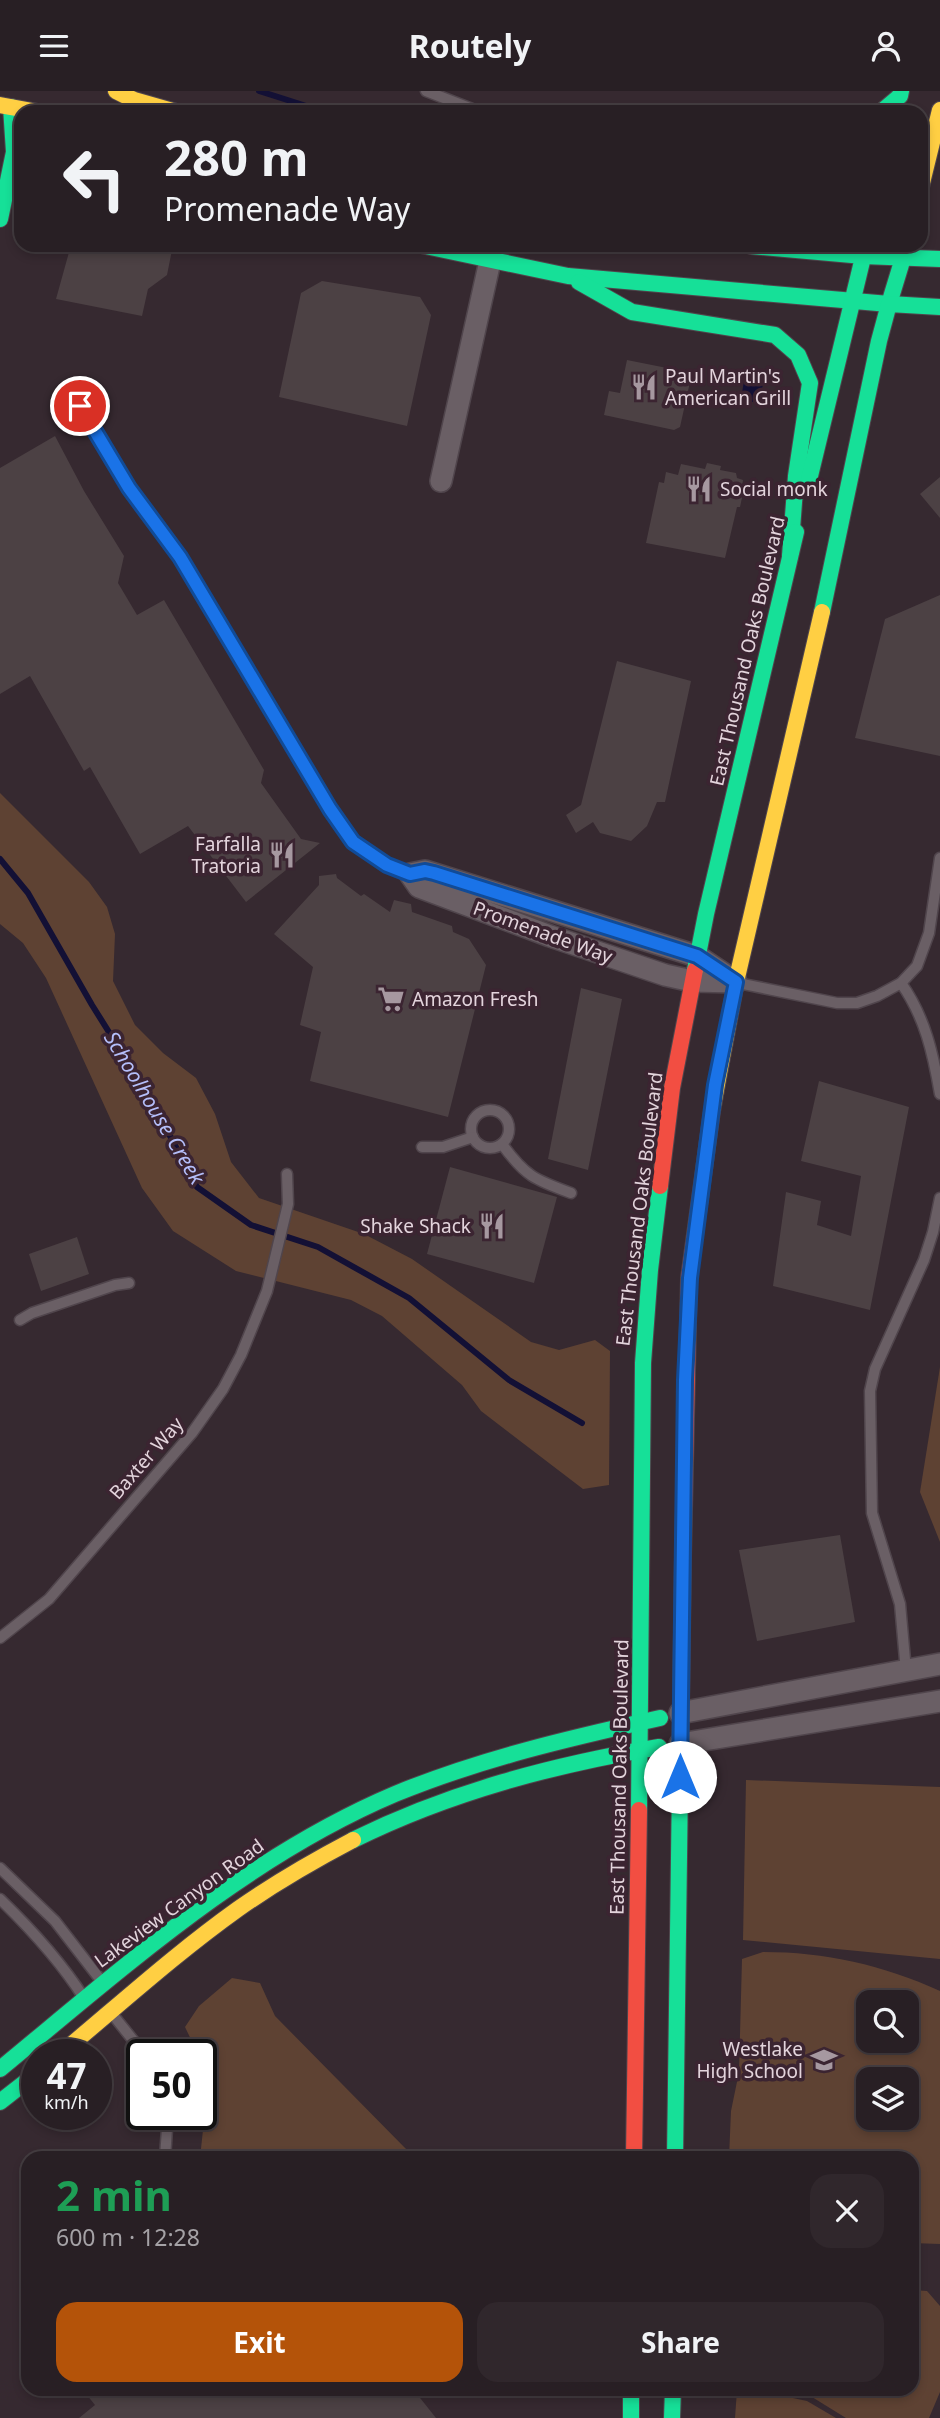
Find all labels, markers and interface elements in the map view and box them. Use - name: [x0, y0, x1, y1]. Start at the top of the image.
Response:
- text: Routely: [409, 24, 531, 67]
- icon: menu: [35, 27, 73, 65]
- icon: person: [867, 27, 905, 65]
- text: 280 m: [164, 124, 309, 190]
- icon: left: [49, 133, 140, 224]
- text: Promenade Way: [164, 187, 410, 230]
- place label: Paul Martin's American Grill: [665, 363, 791, 411]
- restaurant icon: Paul Martin's American Grill: [629, 372, 659, 402]
- pin: [50, 376, 110, 436]
- icon: arrive: [61, 387, 99, 425]
- restaurant icon: Social monk: [684, 474, 714, 504]
- place label: Social monk: [720, 476, 828, 502]
- street label: East Thousand Oaks Boulevard: [703, 514, 791, 788]
- place label: Farfalla Tratoria: [191, 831, 261, 879]
- restaurant icon: Farfalla Tratoria: [267, 840, 297, 870]
- street label: Promenade Way: [470, 895, 616, 969]
- supermarket icon: Amazon Fresh: [376, 984, 406, 1014]
- place label: Amazon Fresh: [412, 986, 539, 1012]
- water label: Schoolhouse Creek: [98, 1026, 213, 1191]
- street label: East Thousand Oaks Boulevard: [609, 1071, 669, 1347]
- restaurant icon: Shake Shack: [477, 1211, 507, 1241]
- place label: Shake Shack: [360, 1213, 471, 1239]
- street label: Baxter Way: [103, 1411, 189, 1505]
- street label: East Thousand Oaks Boulevard: [604, 1639, 634, 1915]
- position arrow: [643, 1740, 717, 1814]
- street label: Lakeview Canyon Road: [89, 1833, 269, 1973]
- map controls: [856, 1990, 919, 2130]
- button: search: [856, 1990, 919, 2053]
- place label: Westlake High School: [696, 2036, 803, 2084]
- speed limit sign: 50: [126, 2039, 217, 2130]
- school or university icon: Westlake High School: [809, 2045, 839, 2075]
- text: 47: [46, 2052, 87, 2099]
- button: layers: [856, 2067, 919, 2130]
- text: km/h: [44, 2090, 89, 2114]
- text: 2 min: [56, 2166, 172, 2223]
- button: close: [810, 2174, 884, 2248]
- text: 600 m · 12:28: [56, 2221, 200, 2253]
- button: Exit: [56, 2302, 463, 2382]
- button: Share: [477, 2302, 884, 2382]

